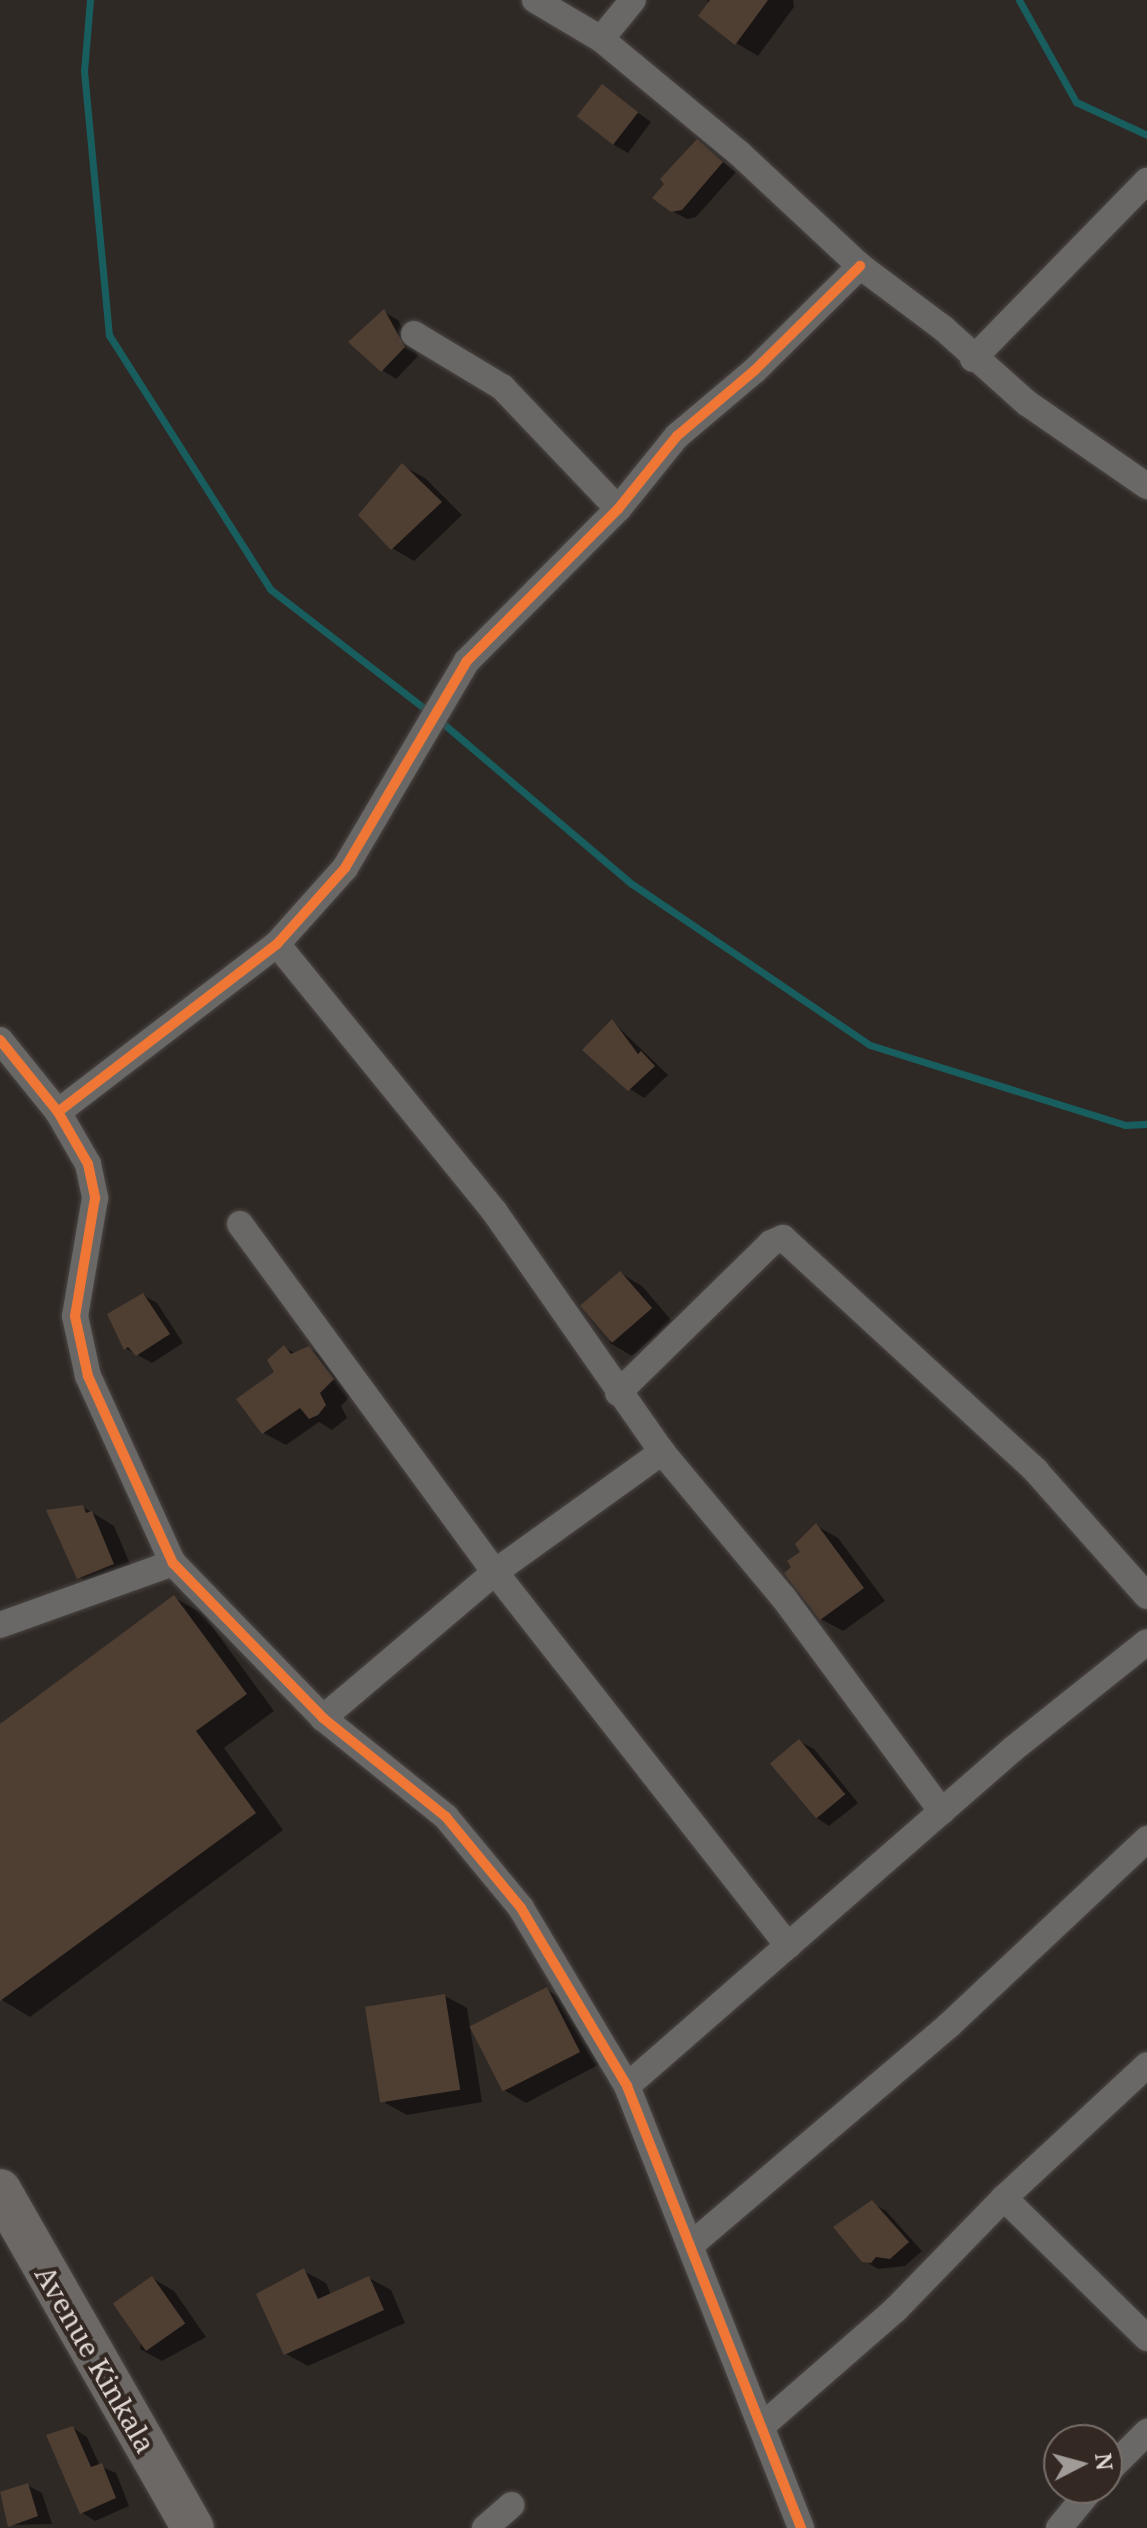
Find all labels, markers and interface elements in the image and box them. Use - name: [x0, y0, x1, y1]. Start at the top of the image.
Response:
- street label: Avenue Kinkala: [29, 2259, 163, 2459]
- north arrow: [1043, 2424, 1123, 2504]
- text: N: [1089, 2452, 1121, 2472]

